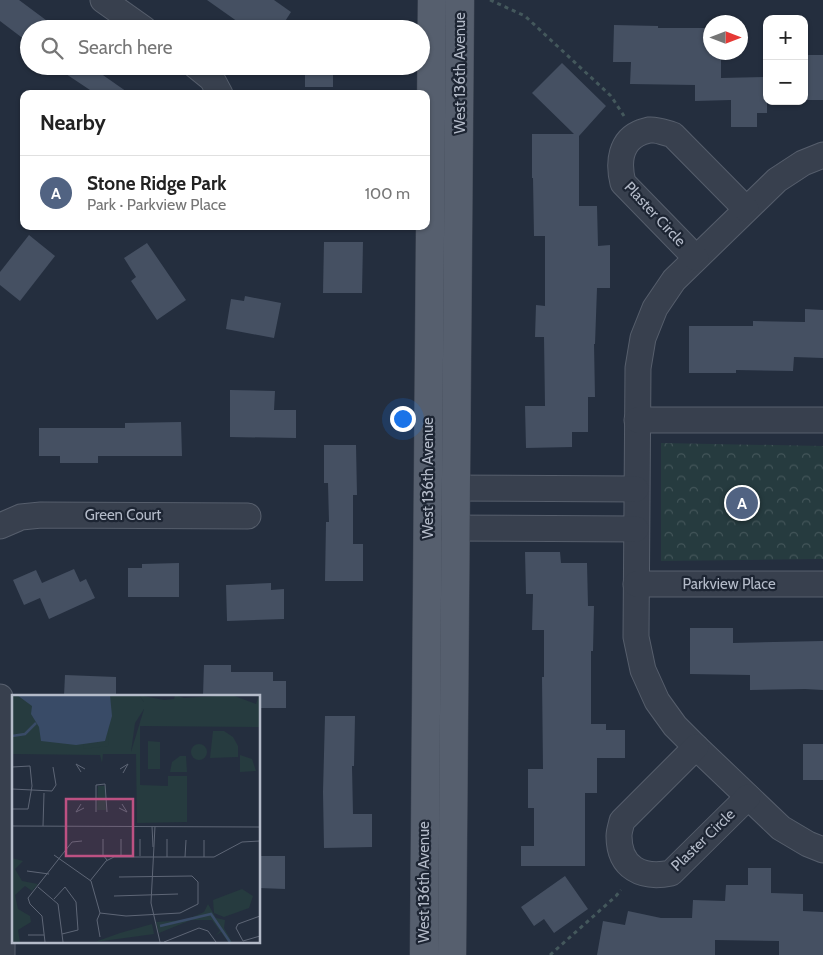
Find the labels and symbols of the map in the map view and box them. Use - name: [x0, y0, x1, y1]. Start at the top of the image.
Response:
- street label: West 136th Avenue: [451, 12, 469, 134]
- north arrow: [703, 15, 748, 60]
- street label: Plaster Circle: [621, 178, 690, 250]
- your location: [390, 406, 416, 432]
- street label: West 136th Avenue: [419, 417, 437, 539]
- pin: A: [726, 484, 758, 522]
- street label: Green Court: [85, 506, 161, 524]
- street label: Parkview Place: [682, 575, 776, 593]
- inset map: [12, 695, 260, 942]
- street label: Plaster Circle: [667, 805, 739, 875]
- street label: West 136th Avenue: [415, 821, 433, 943]

